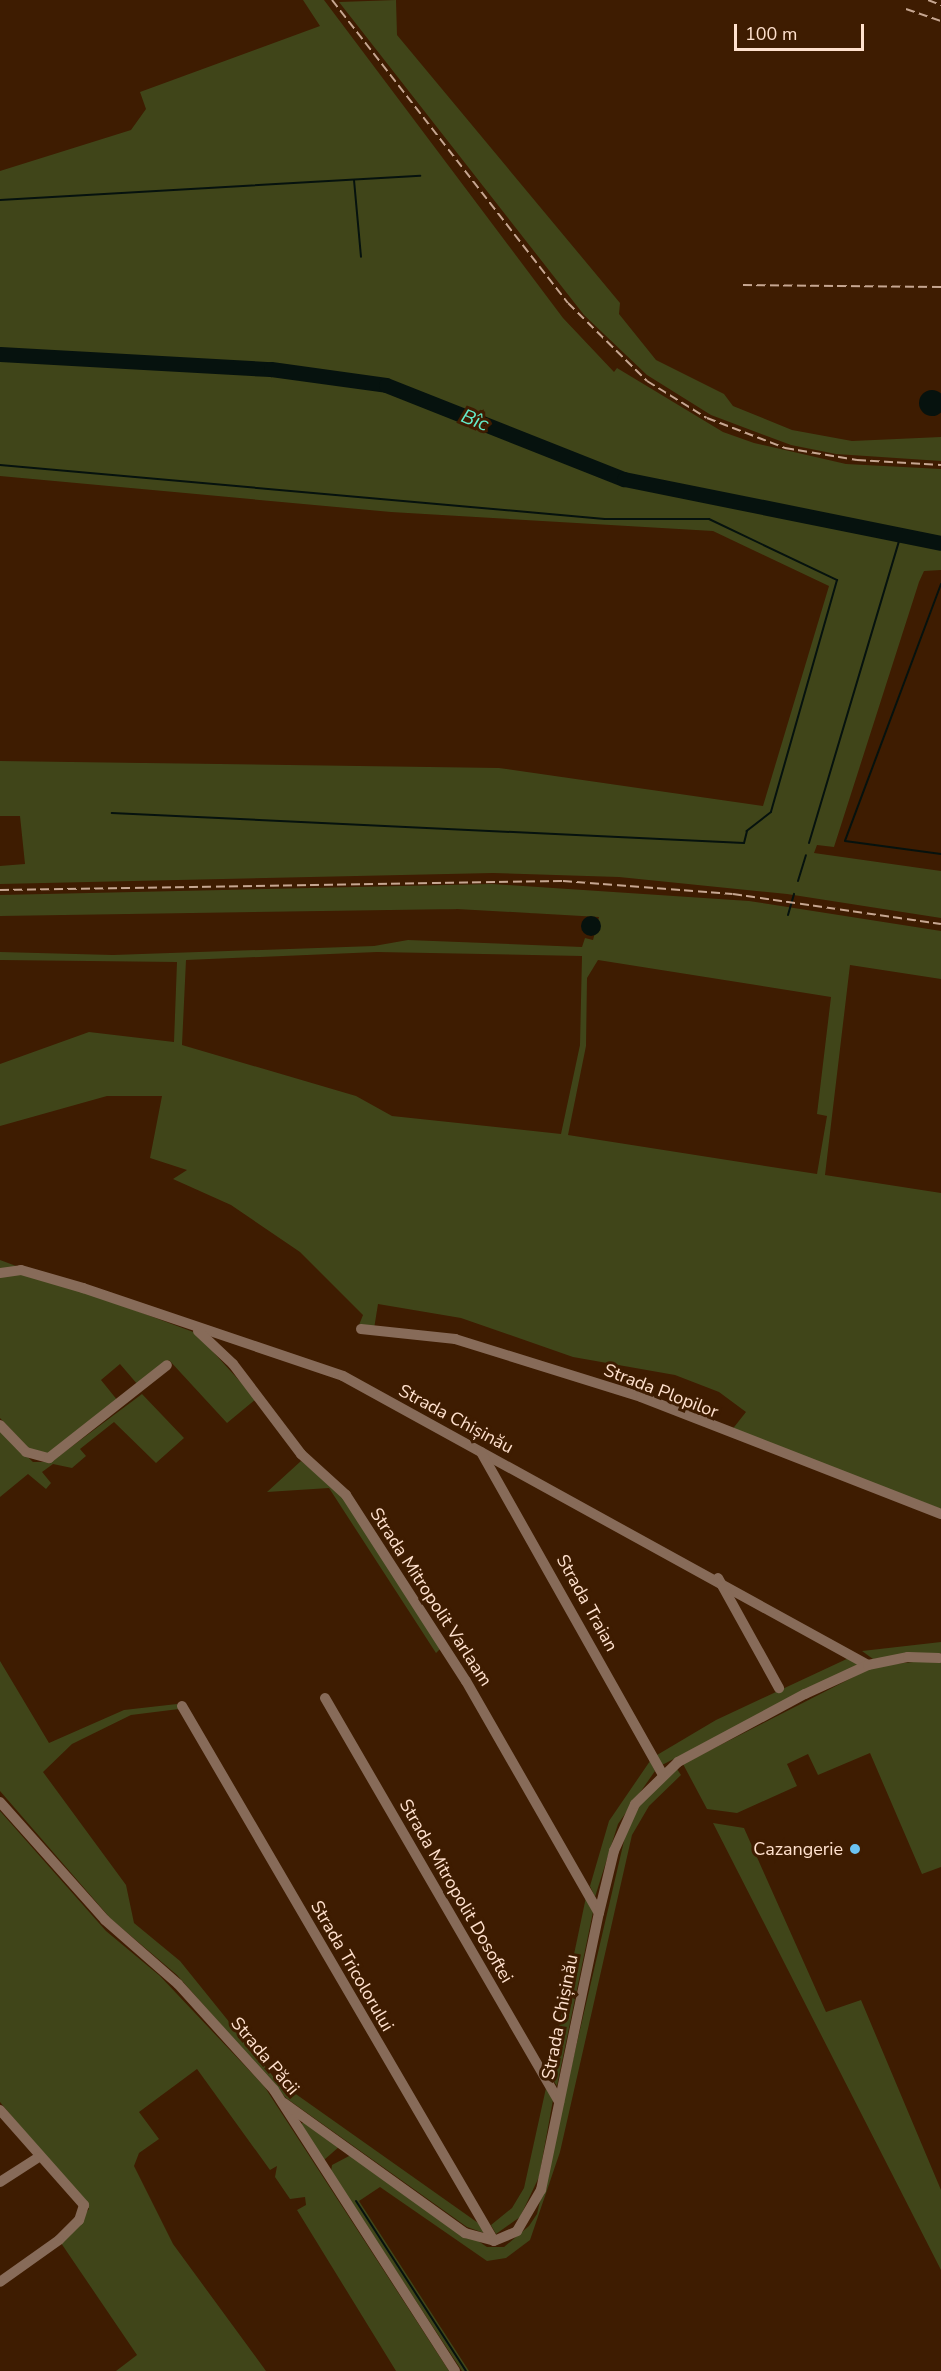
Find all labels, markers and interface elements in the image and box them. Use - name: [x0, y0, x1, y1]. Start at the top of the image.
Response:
- scale bar: [737, 12, 868, 50]
- text: 100 m: [745, 22, 797, 46]
- water label: Bîc: [458, 404, 492, 436]
- street label: Strada Plopilor: [601, 1359, 721, 1423]
- street label: Strada Chișinău: [395, 1380, 517, 1458]
- street label: Strada Mitropolit Varlaam: [365, 1504, 497, 1690]
- street label: Strada Traian: [552, 1551, 622, 1655]
- street label: Strada Mitropolit Dosoftei: [395, 1795, 517, 1987]
- place label: Cazangerie: [753, 1838, 843, 1860]
- marker: Cazangerie: [848, 1842, 862, 1856]
- street label: Strada Tricolorului: [306, 1897, 398, 2035]
- street label: Strada Chișinău: [537, 1953, 583, 2081]
- street label: Strada Păcii: [226, 2013, 304, 2099]

